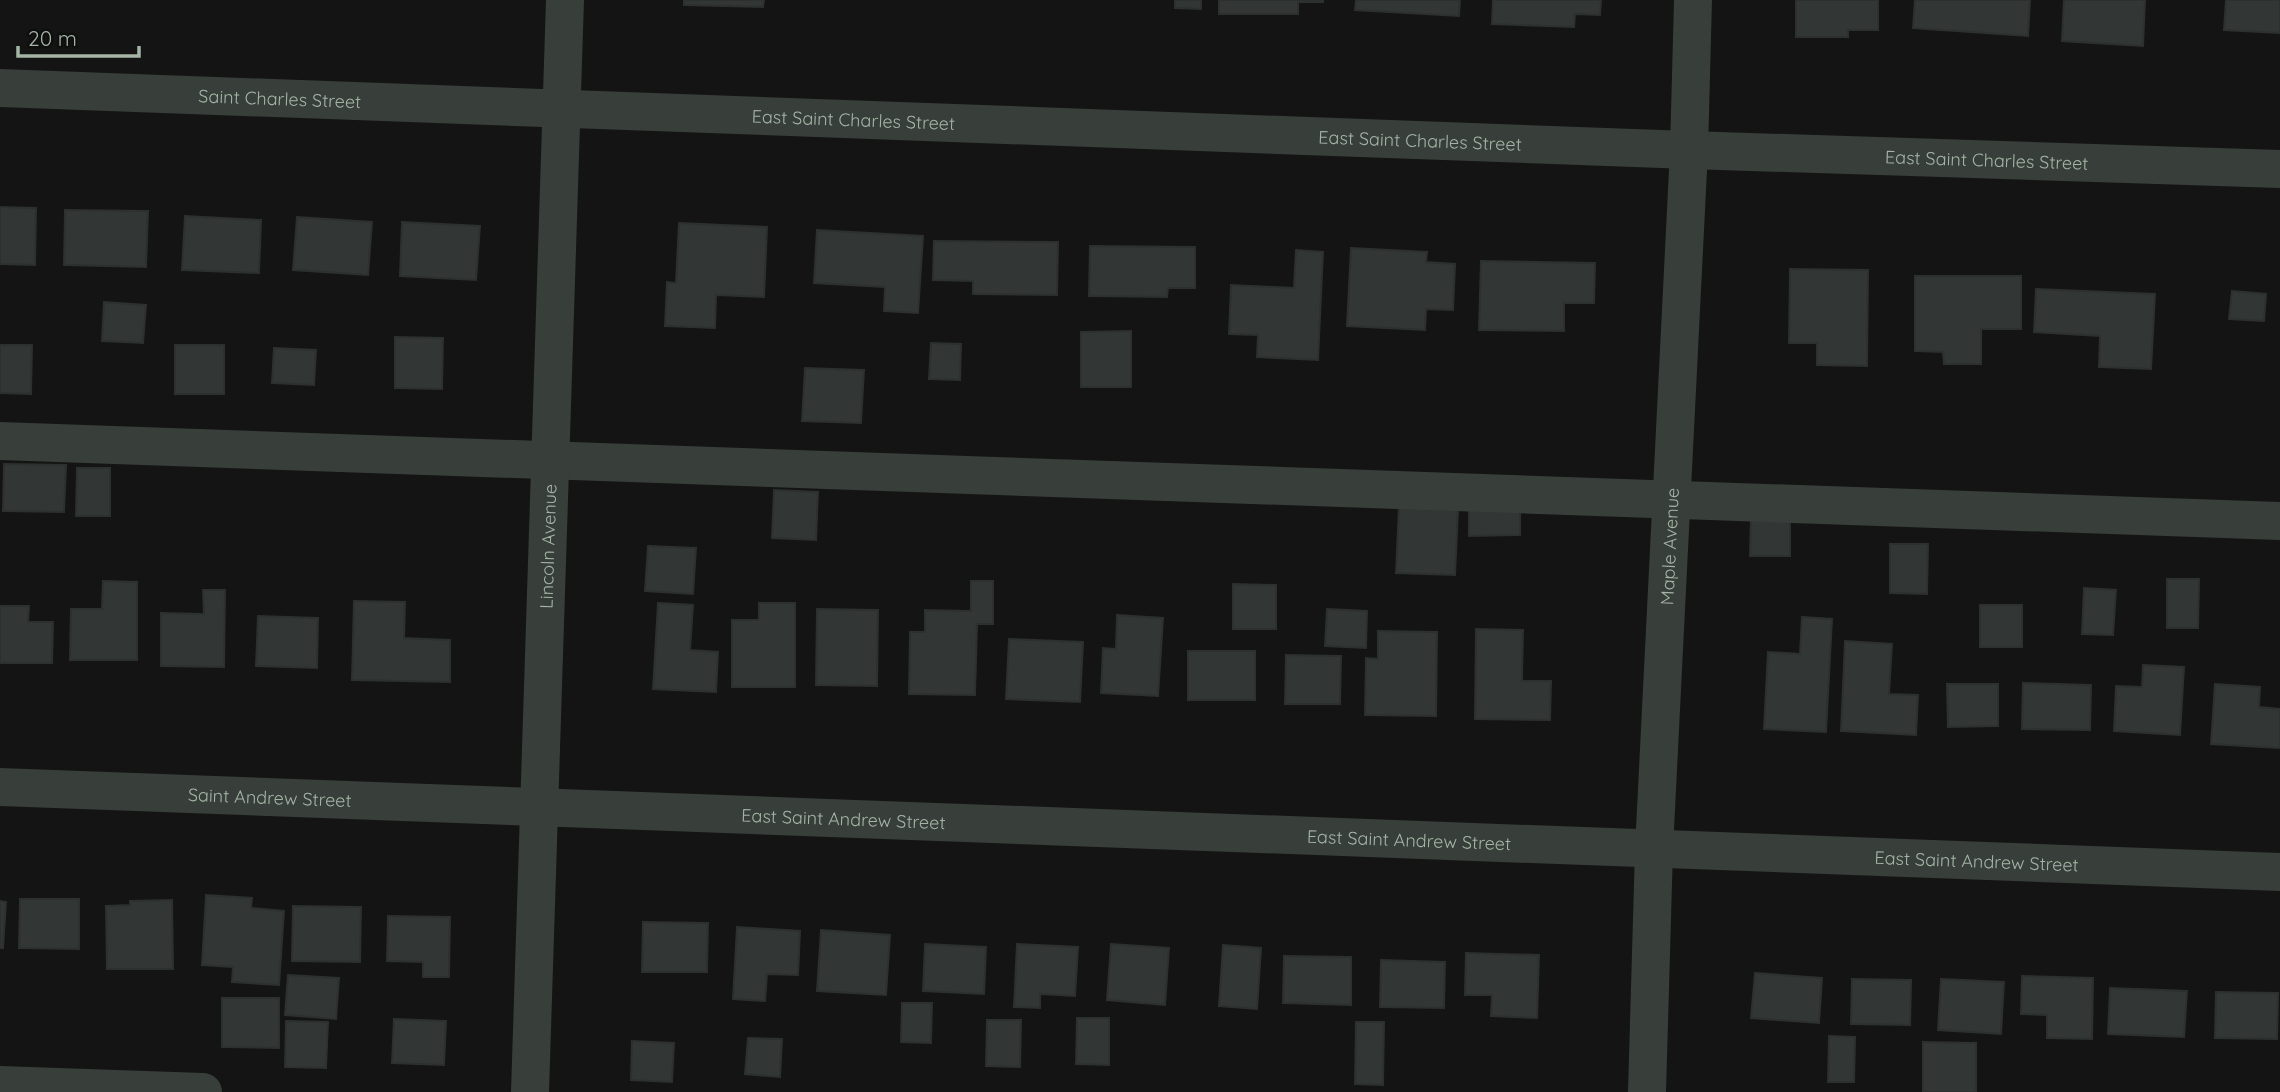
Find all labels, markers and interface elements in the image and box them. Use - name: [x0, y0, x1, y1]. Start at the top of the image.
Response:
- scale bar: [18, 14, 138, 58]
- text: 20 m: [28, 25, 77, 51]
- street label: Saint Charles Street: [198, 84, 362, 113]
- street label: East Saint Charles Street: [751, 104, 956, 135]
- street label: East Saint Charles Street: [1318, 125, 1522, 155]
- street label: East Saint Charles Street: [1885, 145, 2089, 174]
- street label: Lincoln Avenue: [534, 483, 561, 609]
- street label: Maple Avenue: [1655, 487, 1684, 606]
- street label: Saint Andrew Street: [188, 783, 352, 812]
- street label: East Saint Andrew Street: [741, 803, 946, 834]
- street label: East Saint Andrew Street: [1306, 824, 1512, 855]
- street label: East Saint Andrew Street: [1874, 845, 2079, 876]

